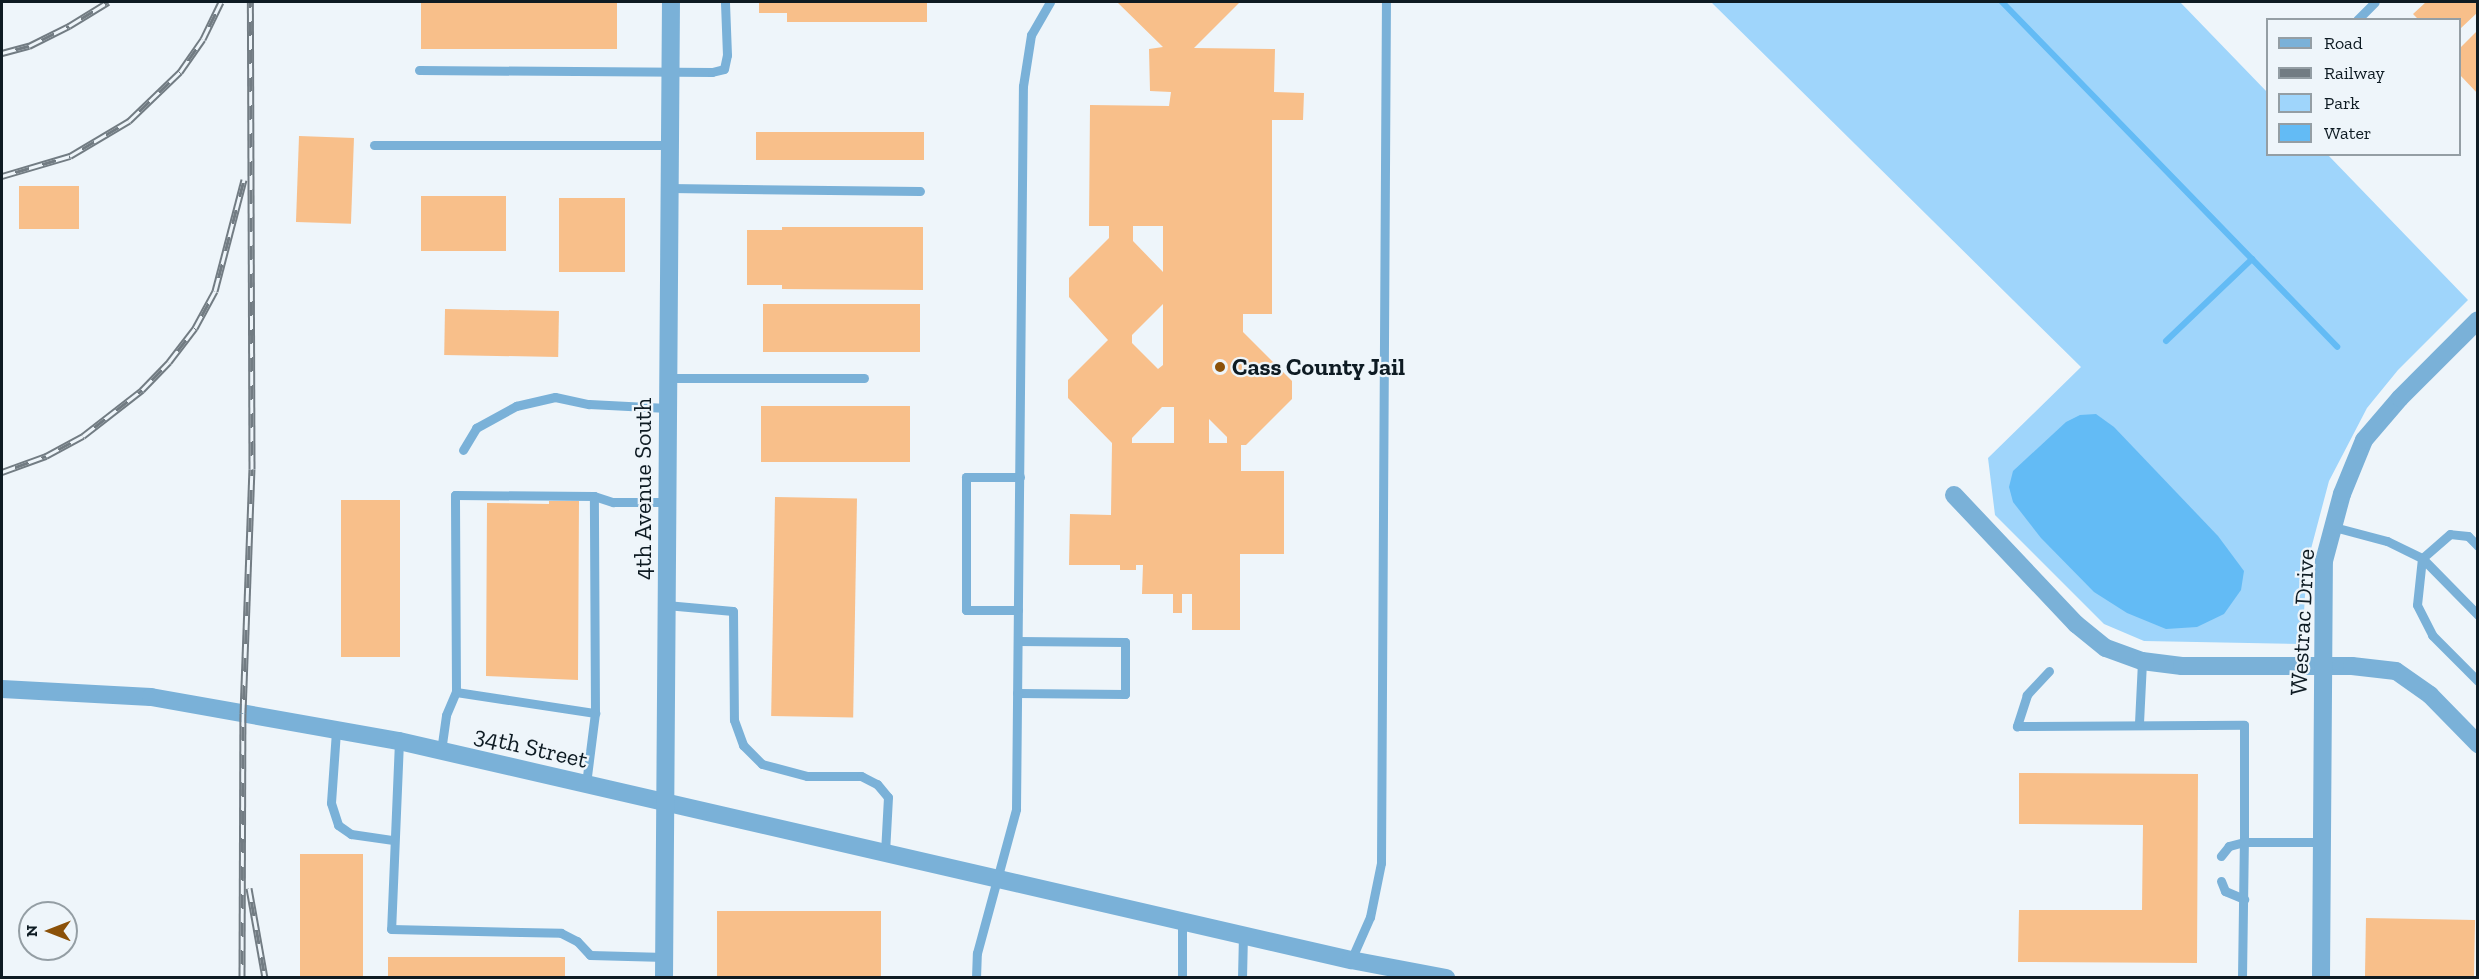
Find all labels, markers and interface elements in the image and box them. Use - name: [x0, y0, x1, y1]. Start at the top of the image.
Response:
- legend: [2266, 18, 2461, 156]
- text: Road: [2324, 32, 2363, 54]
- text: Railway: [2324, 62, 2385, 84]
- text: Park: [2324, 92, 2360, 114]
- text: Water: [2324, 122, 2371, 144]
- place label: Cass County Jail: [1232, 353, 1406, 381]
- marker: Cass County Jail: [1213, 360, 1227, 374]
- street label: 4th Avenue South: [629, 397, 657, 581]
- street label: Westrac Drive: [2284, 548, 2320, 696]
- street label: 34th Street: [471, 720, 591, 774]
- north arrow: [18, 901, 78, 961]
- text: N: [22, 925, 41, 937]

